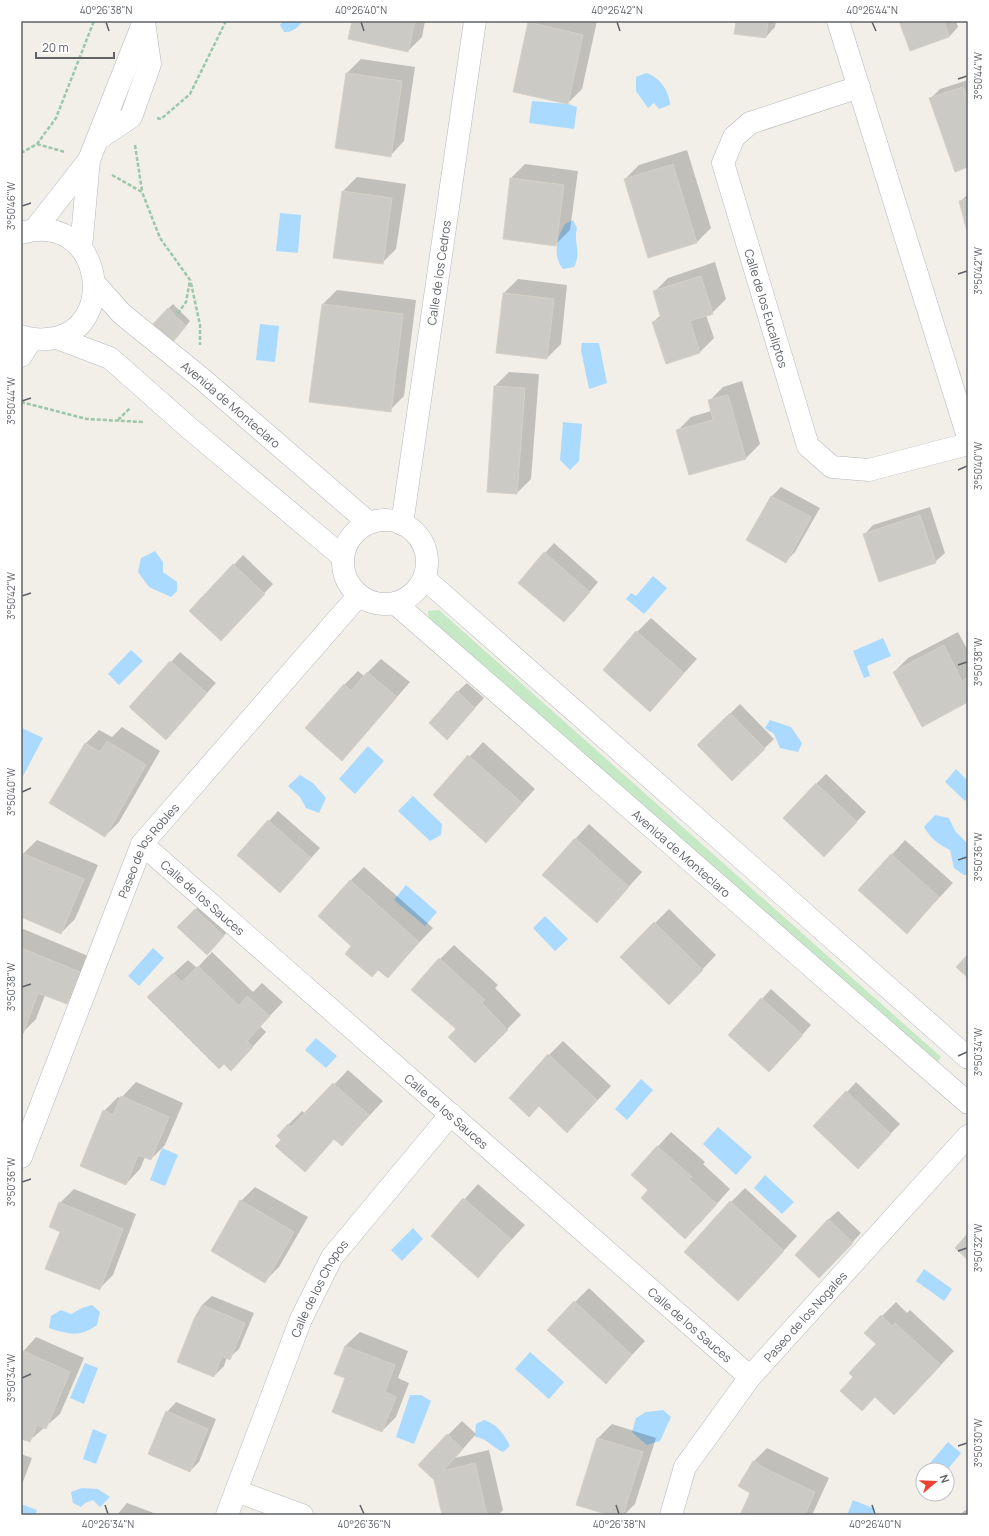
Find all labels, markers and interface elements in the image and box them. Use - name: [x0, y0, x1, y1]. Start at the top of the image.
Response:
- text: 40°26'38"N: [80, 3, 132, 17]
- text: 40°26'40"N: [335, 3, 387, 17]
- text: 40°26'42"N: [591, 3, 643, 17]
- text: 40°26'44"N: [846, 3, 898, 17]
- scale bar: [36, 34, 114, 60]
- text: 20 m: [42, 39, 69, 56]
- text: 3°50'44"W: [971, 52, 985, 100]
- text: 3°50'46"W: [4, 181, 18, 230]
- street label: Calle de los Cedros: [422, 219, 454, 326]
- street label: Calle de los Eucaliptos: [741, 247, 793, 370]
- text: 3°50'42"W: [971, 247, 985, 295]
- street label: Avenida de Monteclaro: [178, 357, 284, 452]
- text: 3°50'44"W: [4, 377, 18, 425]
- text: 3°50'40"W: [971, 441, 985, 490]
- text: 3°50'42"W: [4, 572, 18, 620]
- text: 3°50'38"W: [971, 637, 985, 686]
- text: 3°50'40"W: [4, 767, 18, 816]
- street label: Paseo de los Robles: [113, 799, 183, 901]
- street label: Avenida de Monteclaro: [629, 805, 735, 901]
- text: 3°50'36"W: [971, 832, 985, 882]
- street label: Calle de los Sauces: [157, 856, 249, 939]
- text: 3°50'38"W: [4, 962, 18, 1011]
- text: 3°50'34"W: [971, 1027, 985, 1076]
- street label: Calle de los Sauces: [401, 1069, 492, 1152]
- text: 3°50'36"W: [4, 1157, 18, 1207]
- text: 3°50'32"W: [971, 1223, 985, 1272]
- street label: Calle de los Chopos: [286, 1236, 352, 1340]
- street label: Paseo de los Nogales: [759, 1267, 850, 1365]
- street label: Calle de los Sauces: [645, 1283, 736, 1366]
- text: 3°50'34"W: [4, 1353, 18, 1402]
- text: 3°50'30"W: [971, 1418, 985, 1467]
- north arrow: [915, 1462, 955, 1502]
- text: N: [937, 1472, 953, 1485]
- text: 40°26'34"N: [82, 1517, 134, 1531]
- text: 40°26'36"N: [337, 1517, 391, 1531]
- text: 40°26'38"N: [593, 1517, 645, 1531]
- text: 40°26'40"N: [849, 1517, 901, 1531]

